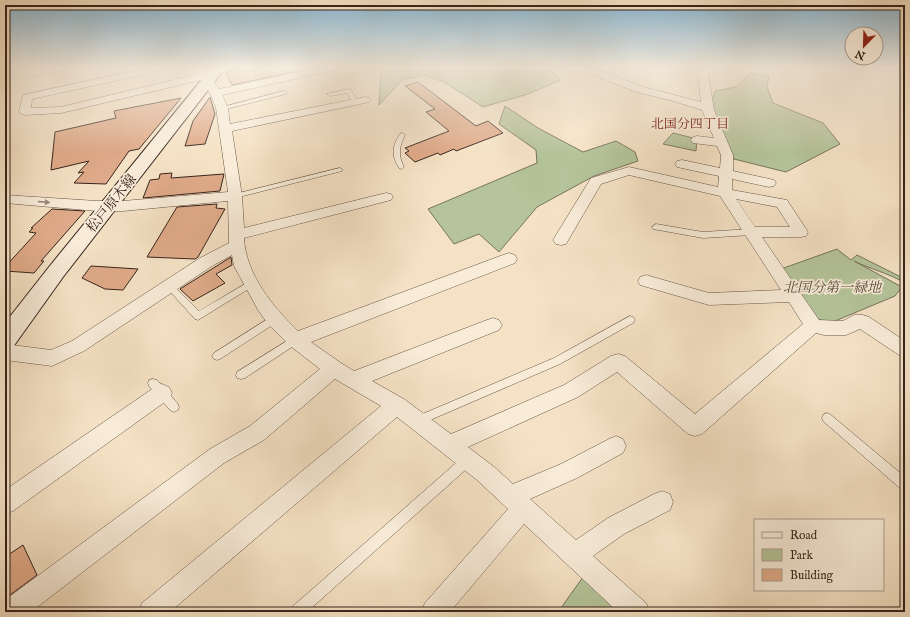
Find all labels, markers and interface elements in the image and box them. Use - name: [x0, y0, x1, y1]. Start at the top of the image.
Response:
- north arrow: [844, 26, 884, 66]
- text: N: [853, 46, 869, 63]
- district label: 北国分四丁目: [651, 116, 729, 133]
- street label: 松戸原木線: [83, 171, 141, 236]
- one-way arrow: [38, 198, 50, 205]
- park label: 北国分第一緑地: [783, 279, 883, 297]
- legend: [754, 519, 884, 591]
- text: Road: [790, 528, 818, 543]
- text: Park: [790, 548, 813, 563]
- text: Building: [790, 568, 834, 583]

